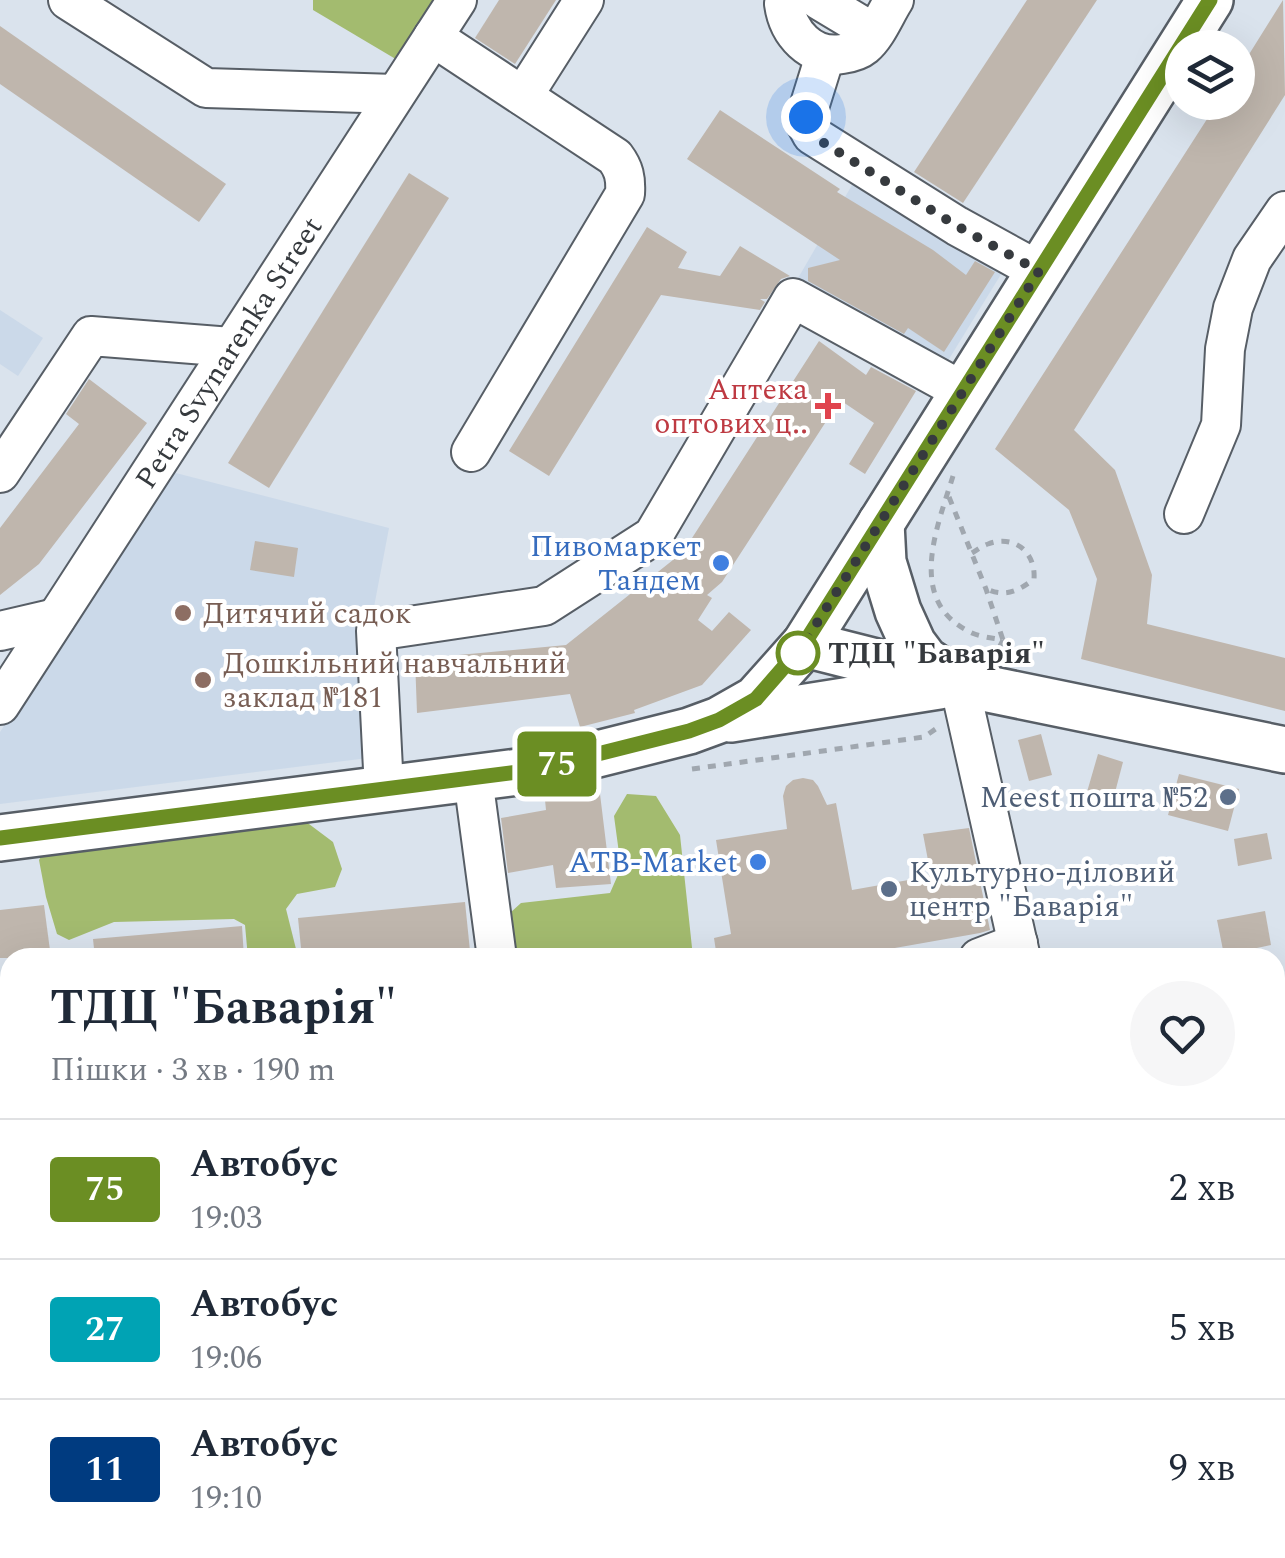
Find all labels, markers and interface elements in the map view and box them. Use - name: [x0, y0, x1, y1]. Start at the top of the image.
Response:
- map controls: [1165, 30, 1255, 120]
- button: layers: [1165, 30, 1255, 120]
- your location: [781, 92, 831, 142]
- street label: Petra Svynarenka Street: [124, 208, 335, 499]
- place label: Аптека оптових ц‥: [654, 367, 808, 447]
- marker: Аптека оптових ц‥: [817, 395, 839, 417]
- place label: Пивомаркет Тандем: [530, 524, 701, 604]
- marker: Пивомаркет Тандем: [710, 552, 732, 574]
- place label: Дитячий садок: [203, 591, 412, 637]
- marker: Дитячий садок: [172, 602, 194, 624]
- place label: ТДЦ "Баварія": [828, 631, 1045, 677]
- marker: ТДЦ "Баварія": [777, 632, 819, 674]
- place label: Дошкільний навчальний заклад №181: [223, 641, 566, 721]
- marker: Дошкільний навчальний заклад №181: [192, 669, 214, 691]
- line badge: 75: [512, 732, 602, 796]
- text: 75: [537, 738, 577, 791]
- place label: Meest пошта №52: [980, 775, 1208, 821]
- marker: Meest пошта №52: [1217, 786, 1239, 808]
- place label: ATB-Market: [569, 840, 738, 886]
- place label: Культурно-діловий центр "Баварія": [909, 850, 1175, 930]
- marker: ATB-Market: [747, 851, 769, 873]
- marker: Культурно-діловий центр "Баварія": [878, 878, 900, 900]
- text: ТДЦ "Баварія": [50, 972, 397, 1045]
- button: heart: [1130, 981, 1235, 1086]
- text: Пішки · 3 хв · 190 m: [50, 1046, 335, 1095]
- text: Автобус: [190, 1136, 338, 1194]
- text: 2 хв: [1169, 1160, 1235, 1218]
- text: 75: [85, 1163, 125, 1216]
- text: 19:03: [190, 1194, 262, 1243]
- text: Автобус: [190, 1276, 338, 1334]
- text: 5 хв: [1169, 1300, 1235, 1358]
- text: 27: [85, 1303, 125, 1356]
- text: 19:06: [190, 1334, 262, 1383]
- text: Автобус: [190, 1416, 338, 1474]
- text: 9 хв: [1169, 1440, 1235, 1498]
- text: 11: [85, 1443, 125, 1496]
- text: 19:10: [190, 1474, 262, 1523]

